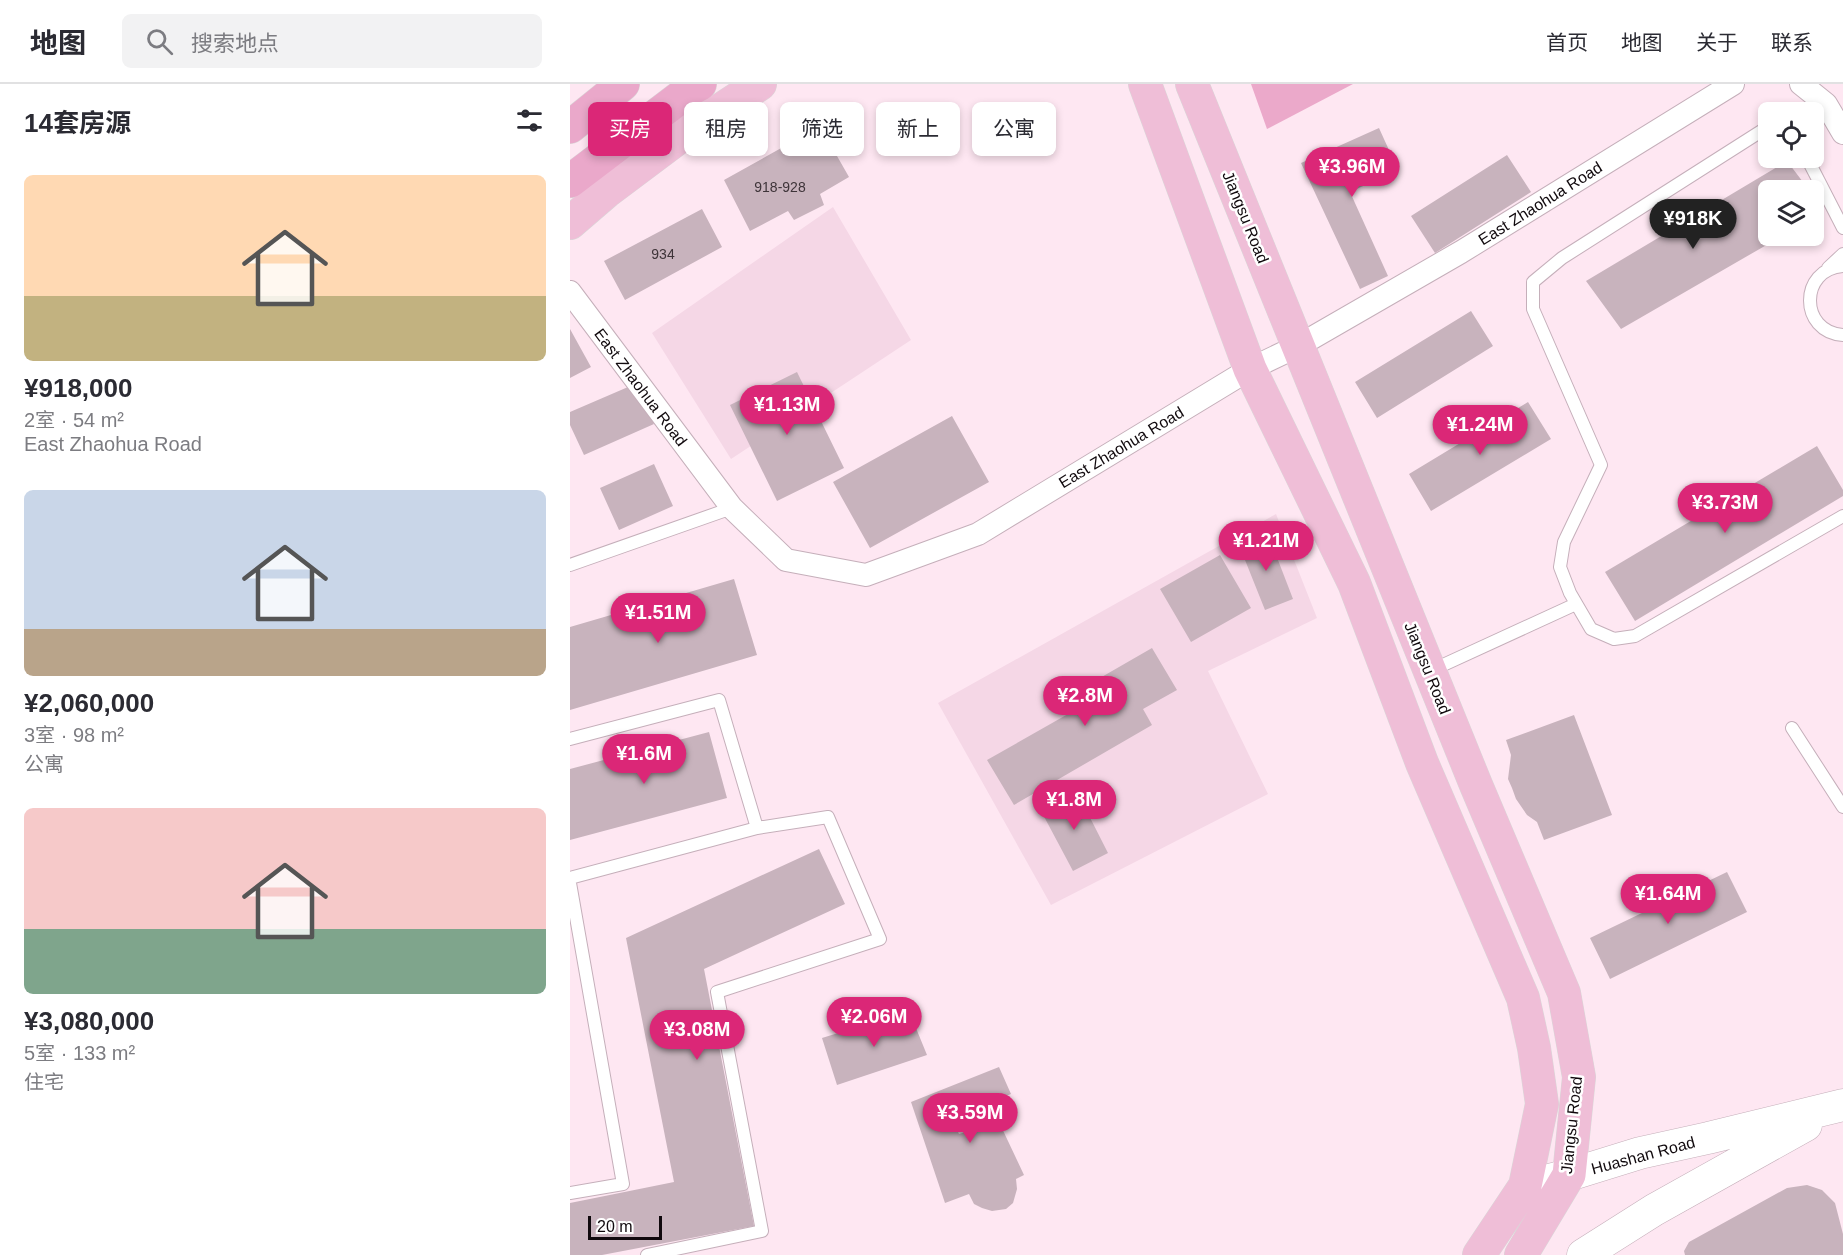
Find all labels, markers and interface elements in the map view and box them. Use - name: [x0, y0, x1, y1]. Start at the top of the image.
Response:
- search box: [122, 14, 542, 68]
- icon: search: [143, 25, 176, 58]
- text: 地图: [30, 28, 86, 59]
- text: 搜索地点: [191, 31, 279, 56]
- text: 首页: [1546, 31, 1588, 54]
- text: 地图: [1621, 31, 1663, 54]
- text: 关于: [1696, 31, 1738, 54]
- text: 联系: [1771, 31, 1813, 54]
- chip: 买房: [588, 102, 672, 156]
- chip: 租房: [684, 102, 768, 156]
- chip: 筛选: [780, 102, 864, 156]
- chip: 新上: [876, 102, 960, 156]
- chip: 公寓: [972, 102, 1056, 156]
- map controls: [1758, 102, 1824, 246]
- button: locate: [1758, 102, 1824, 168]
- icon: filters: [513, 104, 546, 137]
- text: 14套房源: [24, 108, 131, 138]
- pin: ¥3.96M: [1303, 147, 1401, 198]
- text: ¥3.96M: [1319, 155, 1385, 177]
- street label: East Zhaohua Road: [1475, 159, 1605, 248]
- street label: Jiangsu Road: [1219, 169, 1272, 266]
- house number: 918-928: [754, 179, 806, 195]
- button: layers: [1758, 180, 1824, 246]
- pin: ¥918K: [1651, 199, 1735, 250]
- text: ¥918K: [1664, 207, 1722, 229]
- icon: home: [231, 214, 339, 322]
- house number: 934: [651, 246, 675, 262]
- street label: East Zhaohua Road: [591, 325, 690, 449]
- text: ¥918,000: [24, 373, 132, 403]
- pin: ¥1.13M: [738, 385, 836, 436]
- text: ¥1.13M: [754, 393, 820, 415]
- street label: East Zhaohua Road: [1056, 403, 1187, 491]
- pin: ¥1.24M: [1431, 405, 1529, 456]
- text: 2室 · 54 m²: [24, 409, 124, 431]
- text: ¥1.24M: [1447, 413, 1513, 435]
- text: East Zhaohua Road: [24, 433, 202, 455]
- pin: ¥3.73M: [1676, 483, 1774, 534]
- text: ¥3.73M: [1692, 491, 1758, 513]
- pin: ¥1.21M: [1217, 521, 1315, 572]
- icon: home: [231, 529, 339, 637]
- text: ¥1.21M: [1233, 529, 1299, 551]
- pin: ¥1.51M: [609, 593, 707, 644]
- text: ¥1.51M: [625, 601, 691, 623]
- street label: Jiangsu Road: [1401, 620, 1454, 717]
- pin: ¥2.8M: [1043, 676, 1127, 727]
- text: ¥2.8M: [1057, 684, 1113, 706]
- text: ¥2,060,000: [24, 688, 154, 718]
- text: 3室 · 98 m²: [24, 724, 124, 746]
- pin: ¥1.6M: [602, 734, 686, 785]
- text: ¥1.6M: [616, 742, 672, 764]
- text: 公寓: [24, 753, 64, 775]
- pin: ¥1.8M: [1032, 780, 1116, 831]
- text: ¥1.8M: [1046, 788, 1102, 810]
- icon: home: [231, 847, 339, 955]
- pin: ¥1.64M: [1619, 874, 1717, 925]
- text: ¥1.64M: [1635, 882, 1701, 904]
- pin: ¥2.06M: [825, 997, 923, 1048]
- text: ¥2.06M: [841, 1005, 907, 1027]
- text: ¥3,080,000: [24, 1006, 154, 1036]
- pin: ¥3.08M: [648, 1010, 746, 1061]
- text: ¥3.08M: [664, 1018, 730, 1040]
- text: 5室 · 133 m²: [24, 1042, 135, 1064]
- text: 住宅: [24, 1071, 64, 1093]
- street label: Jiangsu Road: [1558, 1076, 1585, 1175]
- pin: ¥3.59M: [921, 1093, 1019, 1144]
- text: ¥3.59M: [937, 1101, 1003, 1123]
- street label: Huashan Road: [1589, 1133, 1697, 1178]
- scale bar: [588, 1213, 662, 1240]
- text: 20 m: [597, 1218, 633, 1235]

